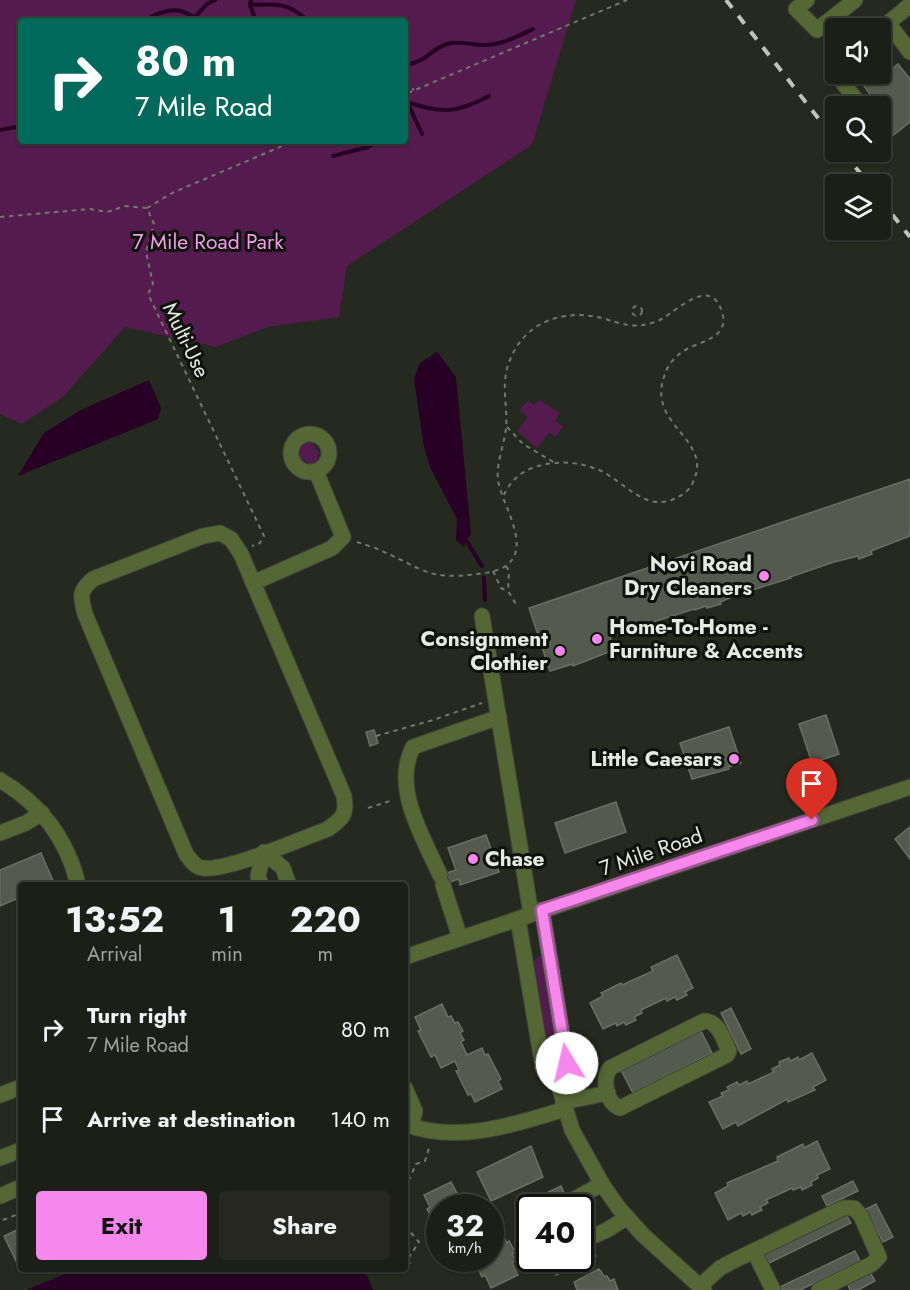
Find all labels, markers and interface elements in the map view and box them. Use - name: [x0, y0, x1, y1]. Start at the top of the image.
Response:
- map controls: [825, 18, 891, 240]
- button: sound: [825, 18, 891, 84]
- text: 80 m: [135, 31, 236, 92]
- icon: right: [36, 42, 114, 120]
- text: 7 Mile Road: [135, 87, 273, 126]
- button: search: [825, 96, 891, 162]
- button: layers: [825, 174, 891, 240]
- park label: 7 Mile Road Park: [133, 227, 284, 257]
- street label: Multi-Use: [155, 297, 217, 383]
- place label: Novi Road Dry Cleaners: [624, 549, 752, 603]
- marker: Novi Road Dry Cleaners: [757, 569, 771, 583]
- place label: Home-To-Home - Furniture & Accents: [609, 612, 803, 666]
- place label: Consignment Clothier: [421, 624, 548, 678]
- marker: Home-To-Home - Furniture & Accents: [590, 632, 604, 646]
- marker: Consignment Clothier: [553, 644, 567, 658]
- place label: Little Caesars: [591, 744, 722, 774]
- marker: Little Caesars: [727, 752, 741, 766]
- pin: [786, 758, 837, 820]
- icon: arrive: [795, 767, 828, 800]
- street label: 7 Mile Road: [596, 820, 706, 884]
- place label: Chase: [485, 844, 545, 874]
- marker: Chase: [466, 852, 480, 866]
- text: 13:52: [65, 893, 164, 945]
- text: 1: [218, 893, 236, 945]
- text: 220: [290, 893, 361, 945]
- text: Arrival: [87, 940, 142, 969]
- text: min: [211, 940, 243, 969]
- text: m: [318, 940, 333, 969]
- text: Turn right: [87, 999, 187, 1031]
- icon: right: [36, 1013, 69, 1046]
- text: 80 m: [341, 1013, 390, 1045]
- text: 7 Mile Road: [87, 1031, 189, 1060]
- position arrow: [535, 1031, 599, 1095]
- icon: arrive: [36, 1103, 69, 1136]
- text: Arrive at destination: [87, 1103, 296, 1135]
- text: 140 m: [330, 1103, 390, 1135]
- button: Exit: [36, 1191, 207, 1260]
- button: Share: [219, 1191, 390, 1260]
- speed limit sign: 40: [516, 1194, 594, 1272]
- text: 32: [446, 1204, 484, 1247]
- text: km/h: [448, 1237, 482, 1259]

